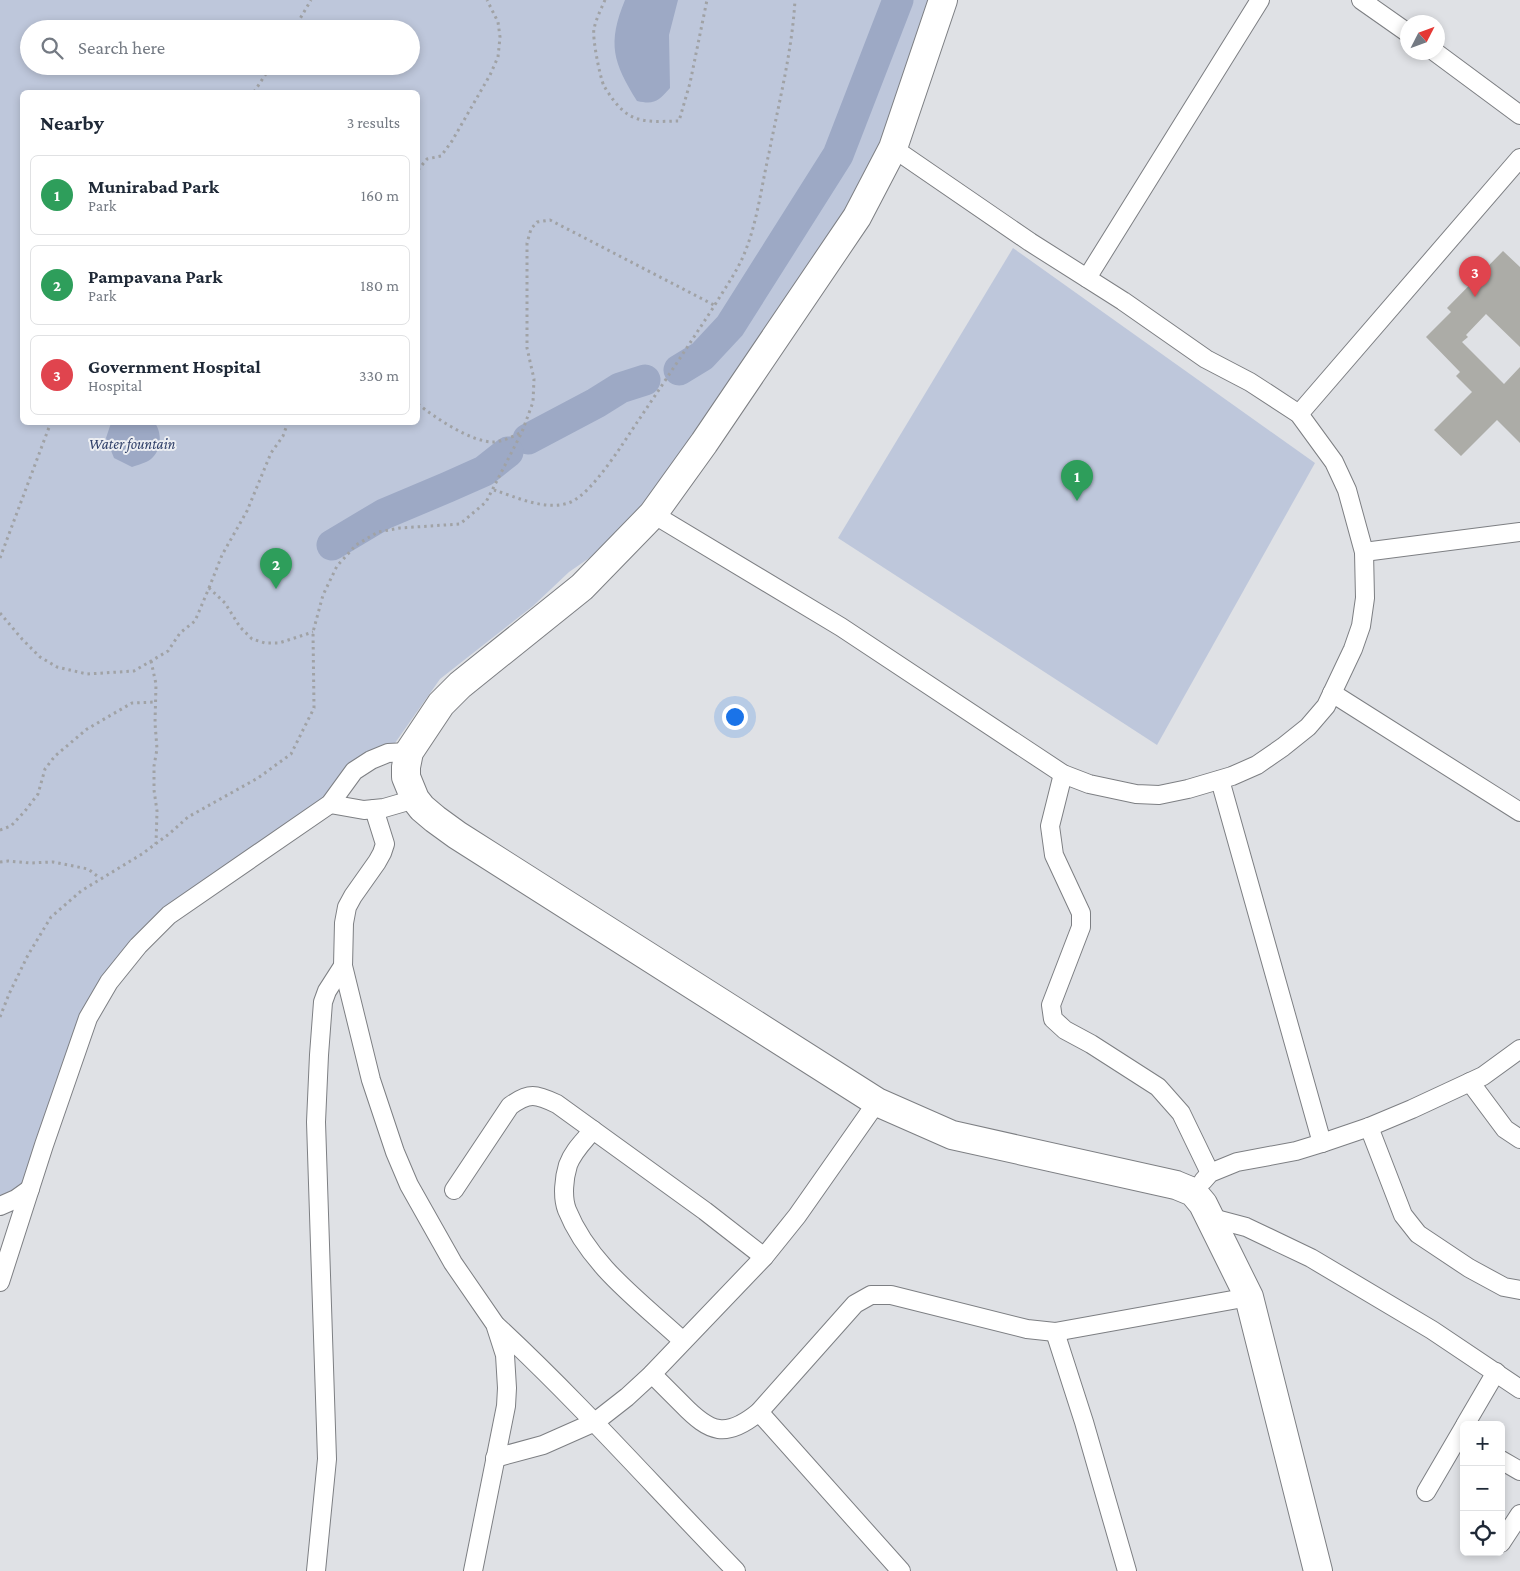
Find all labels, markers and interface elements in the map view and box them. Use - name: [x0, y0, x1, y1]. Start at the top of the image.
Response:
- north arrow: [1400, 15, 1445, 60]
- search box: [20, 20, 420, 75]
- icon: search: [38, 34, 66, 62]
- text: Search here: [78, 37, 165, 58]
- text: Nearby: [40, 111, 104, 135]
- text: 3 results: [347, 114, 400, 131]
- text: Munirabad Park: [88, 176, 219, 197]
- text: 1: [54, 187, 60, 204]
- text: 160 m: [361, 187, 399, 204]
- text: Park: [88, 197, 116, 214]
- pin: 3: [1459, 256, 1491, 297]
- text: Pampavana Park: [88, 266, 223, 287]
- text: 2: [53, 277, 61, 294]
- text: 180 m: [360, 277, 399, 294]
- text: Park: [88, 287, 116, 304]
- text: Government Hospital: [88, 356, 261, 377]
- text: 3: [53, 367, 61, 384]
- text: 330 m: [359, 367, 399, 384]
- text: Hospital: [88, 377, 142, 394]
- water label: Water fountain: [89, 436, 176, 453]
- pin: 1: [1061, 460, 1093, 501]
- pin: 2: [260, 548, 292, 589]
- your location: [722, 704, 748, 730]
- map controls: [1460, 1421, 1505, 1556]
- button: +: [1460, 1421, 1505, 1466]
- button: −: [1460, 1466, 1505, 1511]
- button: locate: [1460, 1511, 1505, 1556]

